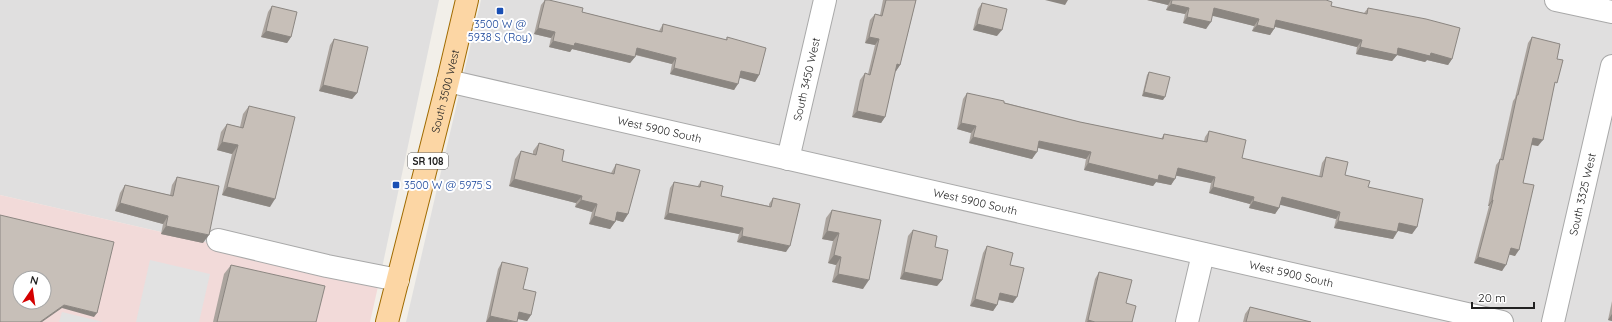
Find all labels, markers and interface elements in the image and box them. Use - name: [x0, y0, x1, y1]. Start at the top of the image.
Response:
- marker: 3500 W @ 5938 S (Roy): [495, 6, 505, 16]
- place label: 3500 W @ 5938 S (Roy): [468, 17, 532, 44]
- street label: South 3450 West: [790, 36, 823, 122]
- street label: South 3500 West: [428, 48, 462, 134]
- street label: West 5900 South: [616, 113, 703, 146]
- street label: South 3325 West: [1566, 151, 1599, 237]
- road number: SR 108: [408, 153, 448, 169]
- place label: 3500 W @ 5975 S: [404, 178, 492, 192]
- marker: 3500 W @ 5975 S: [391, 180, 401, 190]
- street label: West 5900 South: [932, 185, 1019, 218]
- street label: West 5900 South: [1248, 257, 1335, 290]
- north arrow: [12, 270, 52, 310]
- text: N: [29, 273, 40, 288]
- scale bar: [1472, 284, 1534, 310]
- text: 20 m: [1478, 290, 1506, 305]

